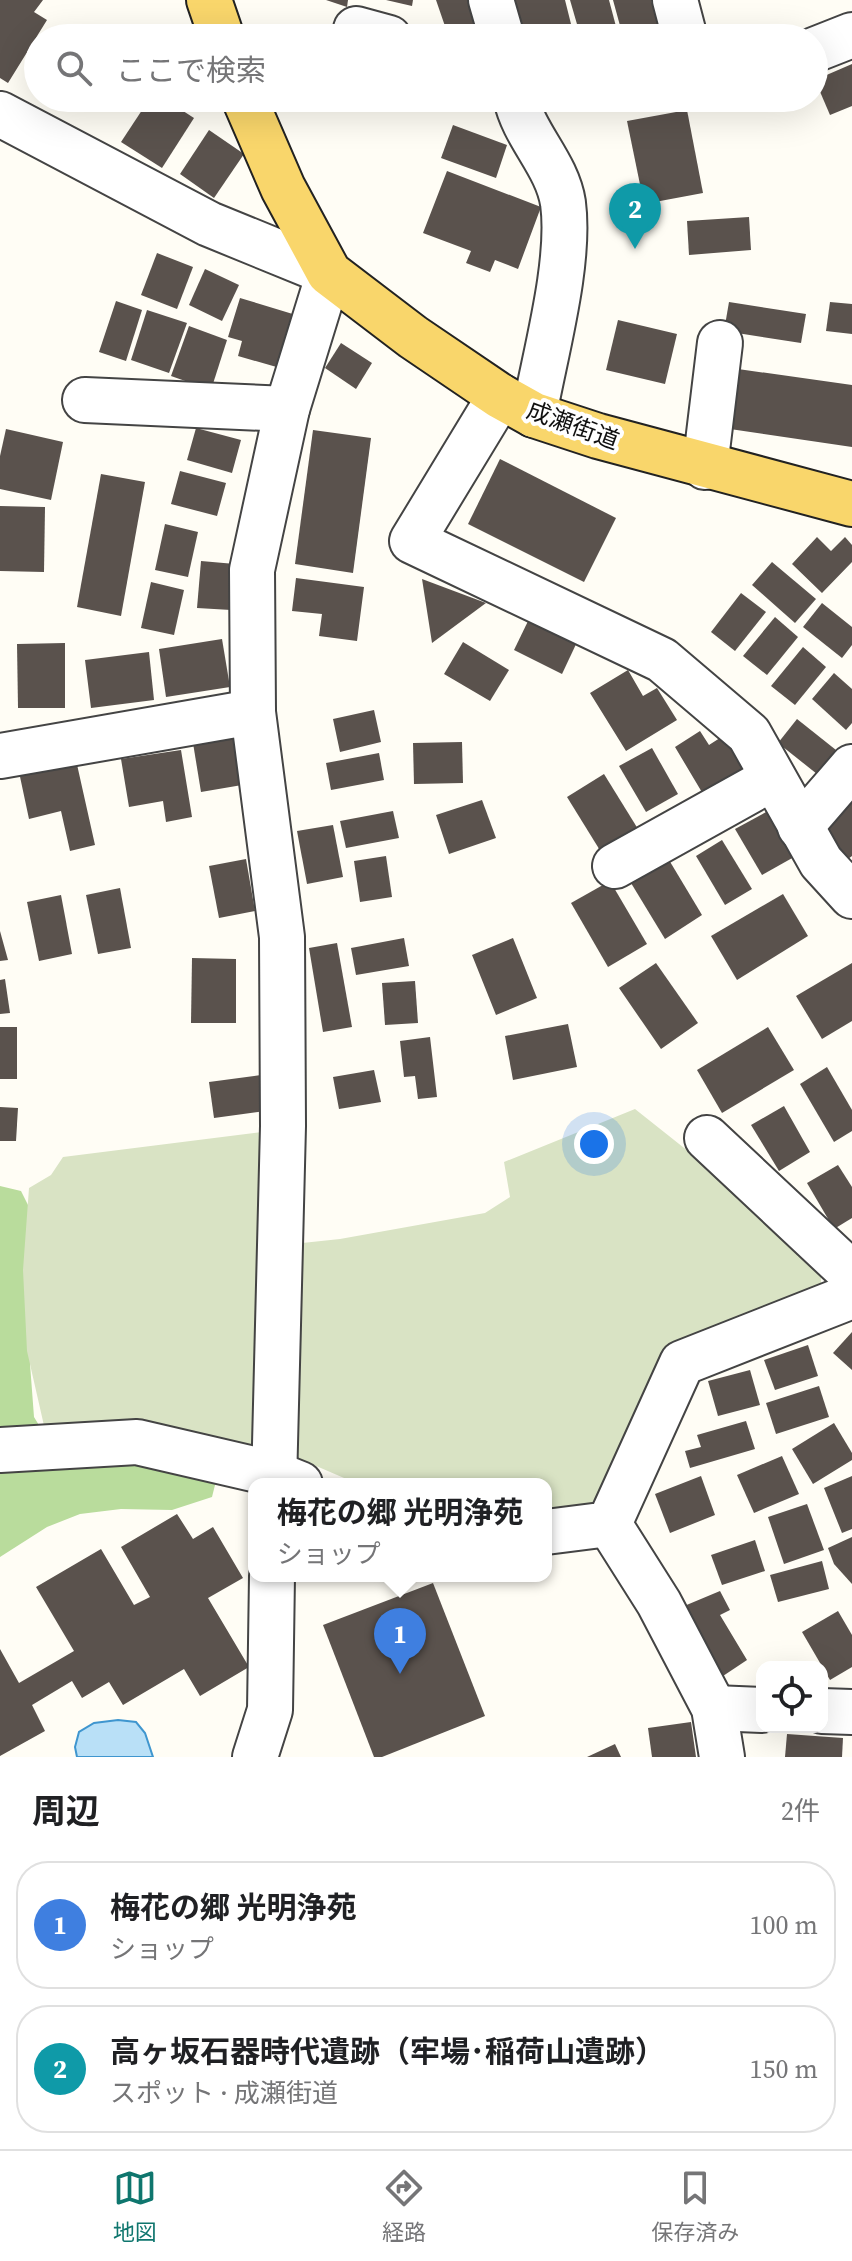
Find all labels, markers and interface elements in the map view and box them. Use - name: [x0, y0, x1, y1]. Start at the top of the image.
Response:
- search box: [24, 24, 828, 112]
- icon: search: [52, 46, 96, 90]
- text: ここで検索: [116, 50, 266, 91]
- pin: 2: [609, 183, 661, 249]
- street label: 成瀬街道: [522, 393, 624, 457]
- your location: [574, 1124, 614, 1164]
- popup: [248, 1478, 552, 1582]
- text: 梅花の郷 光明浄苑: [277, 1492, 523, 1533]
- text: ショップ: [277, 1536, 381, 1572]
- pin: 1: [374, 1608, 426, 1674]
- map controls: [756, 1661, 828, 1733]
- button: locate: [756, 1661, 828, 1733]
- text: 周辺: [32, 1788, 100, 1834]
- text: 2件: [781, 1793, 820, 1829]
- text: 梅花の郷 光明浄苑: [110, 1887, 356, 1928]
- text: 1: [53, 1907, 67, 1943]
- text: 100 m: [750, 1907, 818, 1943]
- text: ショップ: [110, 1931, 214, 1967]
- text: 高ヶ坂石器時代遺跡（牢場･稲荷山遺跡）: [110, 2031, 665, 2072]
- text: 2: [53, 2051, 67, 2087]
- text: 150 m: [750, 2051, 818, 2087]
- text: スポット · 成瀬街道: [110, 2075, 338, 2111]
- tab: 地図: [113, 2166, 157, 2247]
- tab: 経路: [382, 2166, 426, 2247]
- tab: 保存済み: [651, 2166, 739, 2247]

